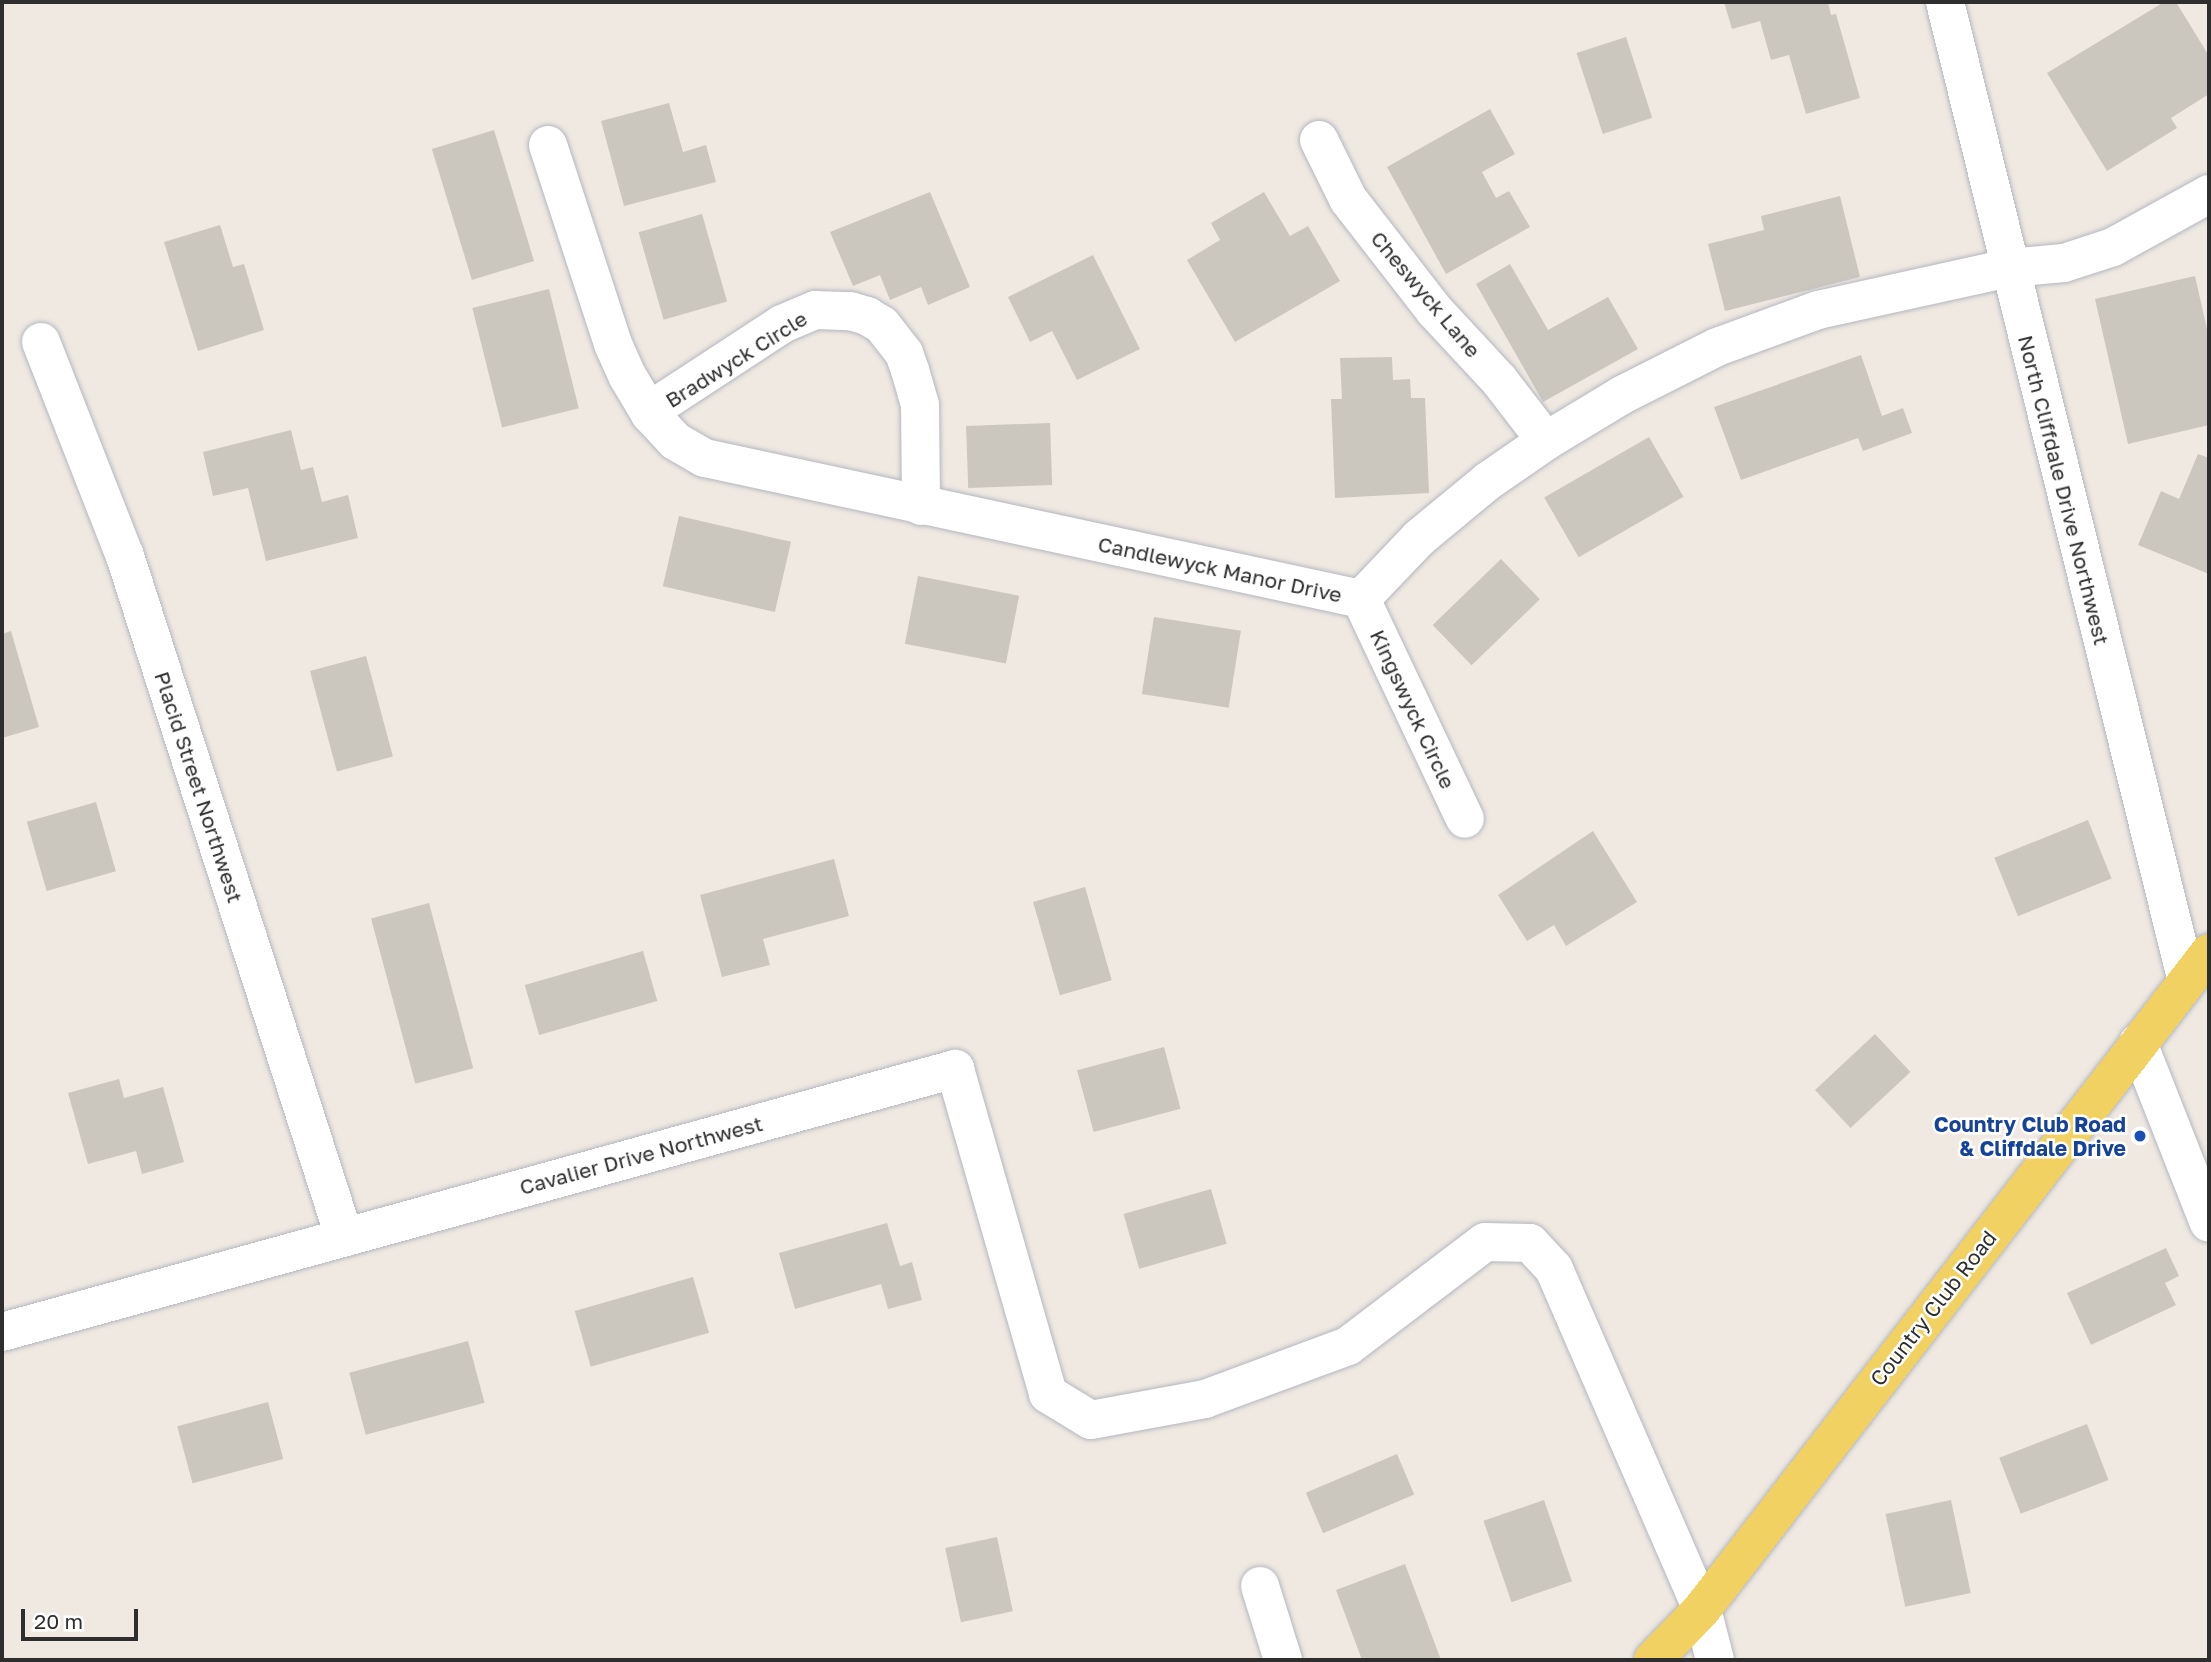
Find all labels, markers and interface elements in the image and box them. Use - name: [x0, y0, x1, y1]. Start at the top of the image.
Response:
- street label: Cheswyck Lane: [1366, 226, 1486, 362]
- street label: Bradwyck Circle: [661, 305, 811, 413]
- street label: North Cliffdale Drive Northwest: [2013, 332, 2115, 648]
- street label: Candlewyck Manor Drive: [1096, 531, 1344, 607]
- street label: Kingswyck Circle: [1365, 626, 1461, 792]
- street label: Placid Street Northwest: [150, 668, 248, 906]
- street label: Cavalier Drive Northwest: [517, 1110, 765, 1200]
- place label: Country Club Road & Cliffdale Drive: [1934, 1111, 2126, 1161]
- marker: Country Club Road & Cliffdale Drive: [2132, 1128, 2148, 1144]
- street label: Country Club Road: [1865, 1225, 2001, 1391]
- scale bar: [24, 1596, 142, 1640]
- text: 20 m: [34, 1608, 83, 1634]

